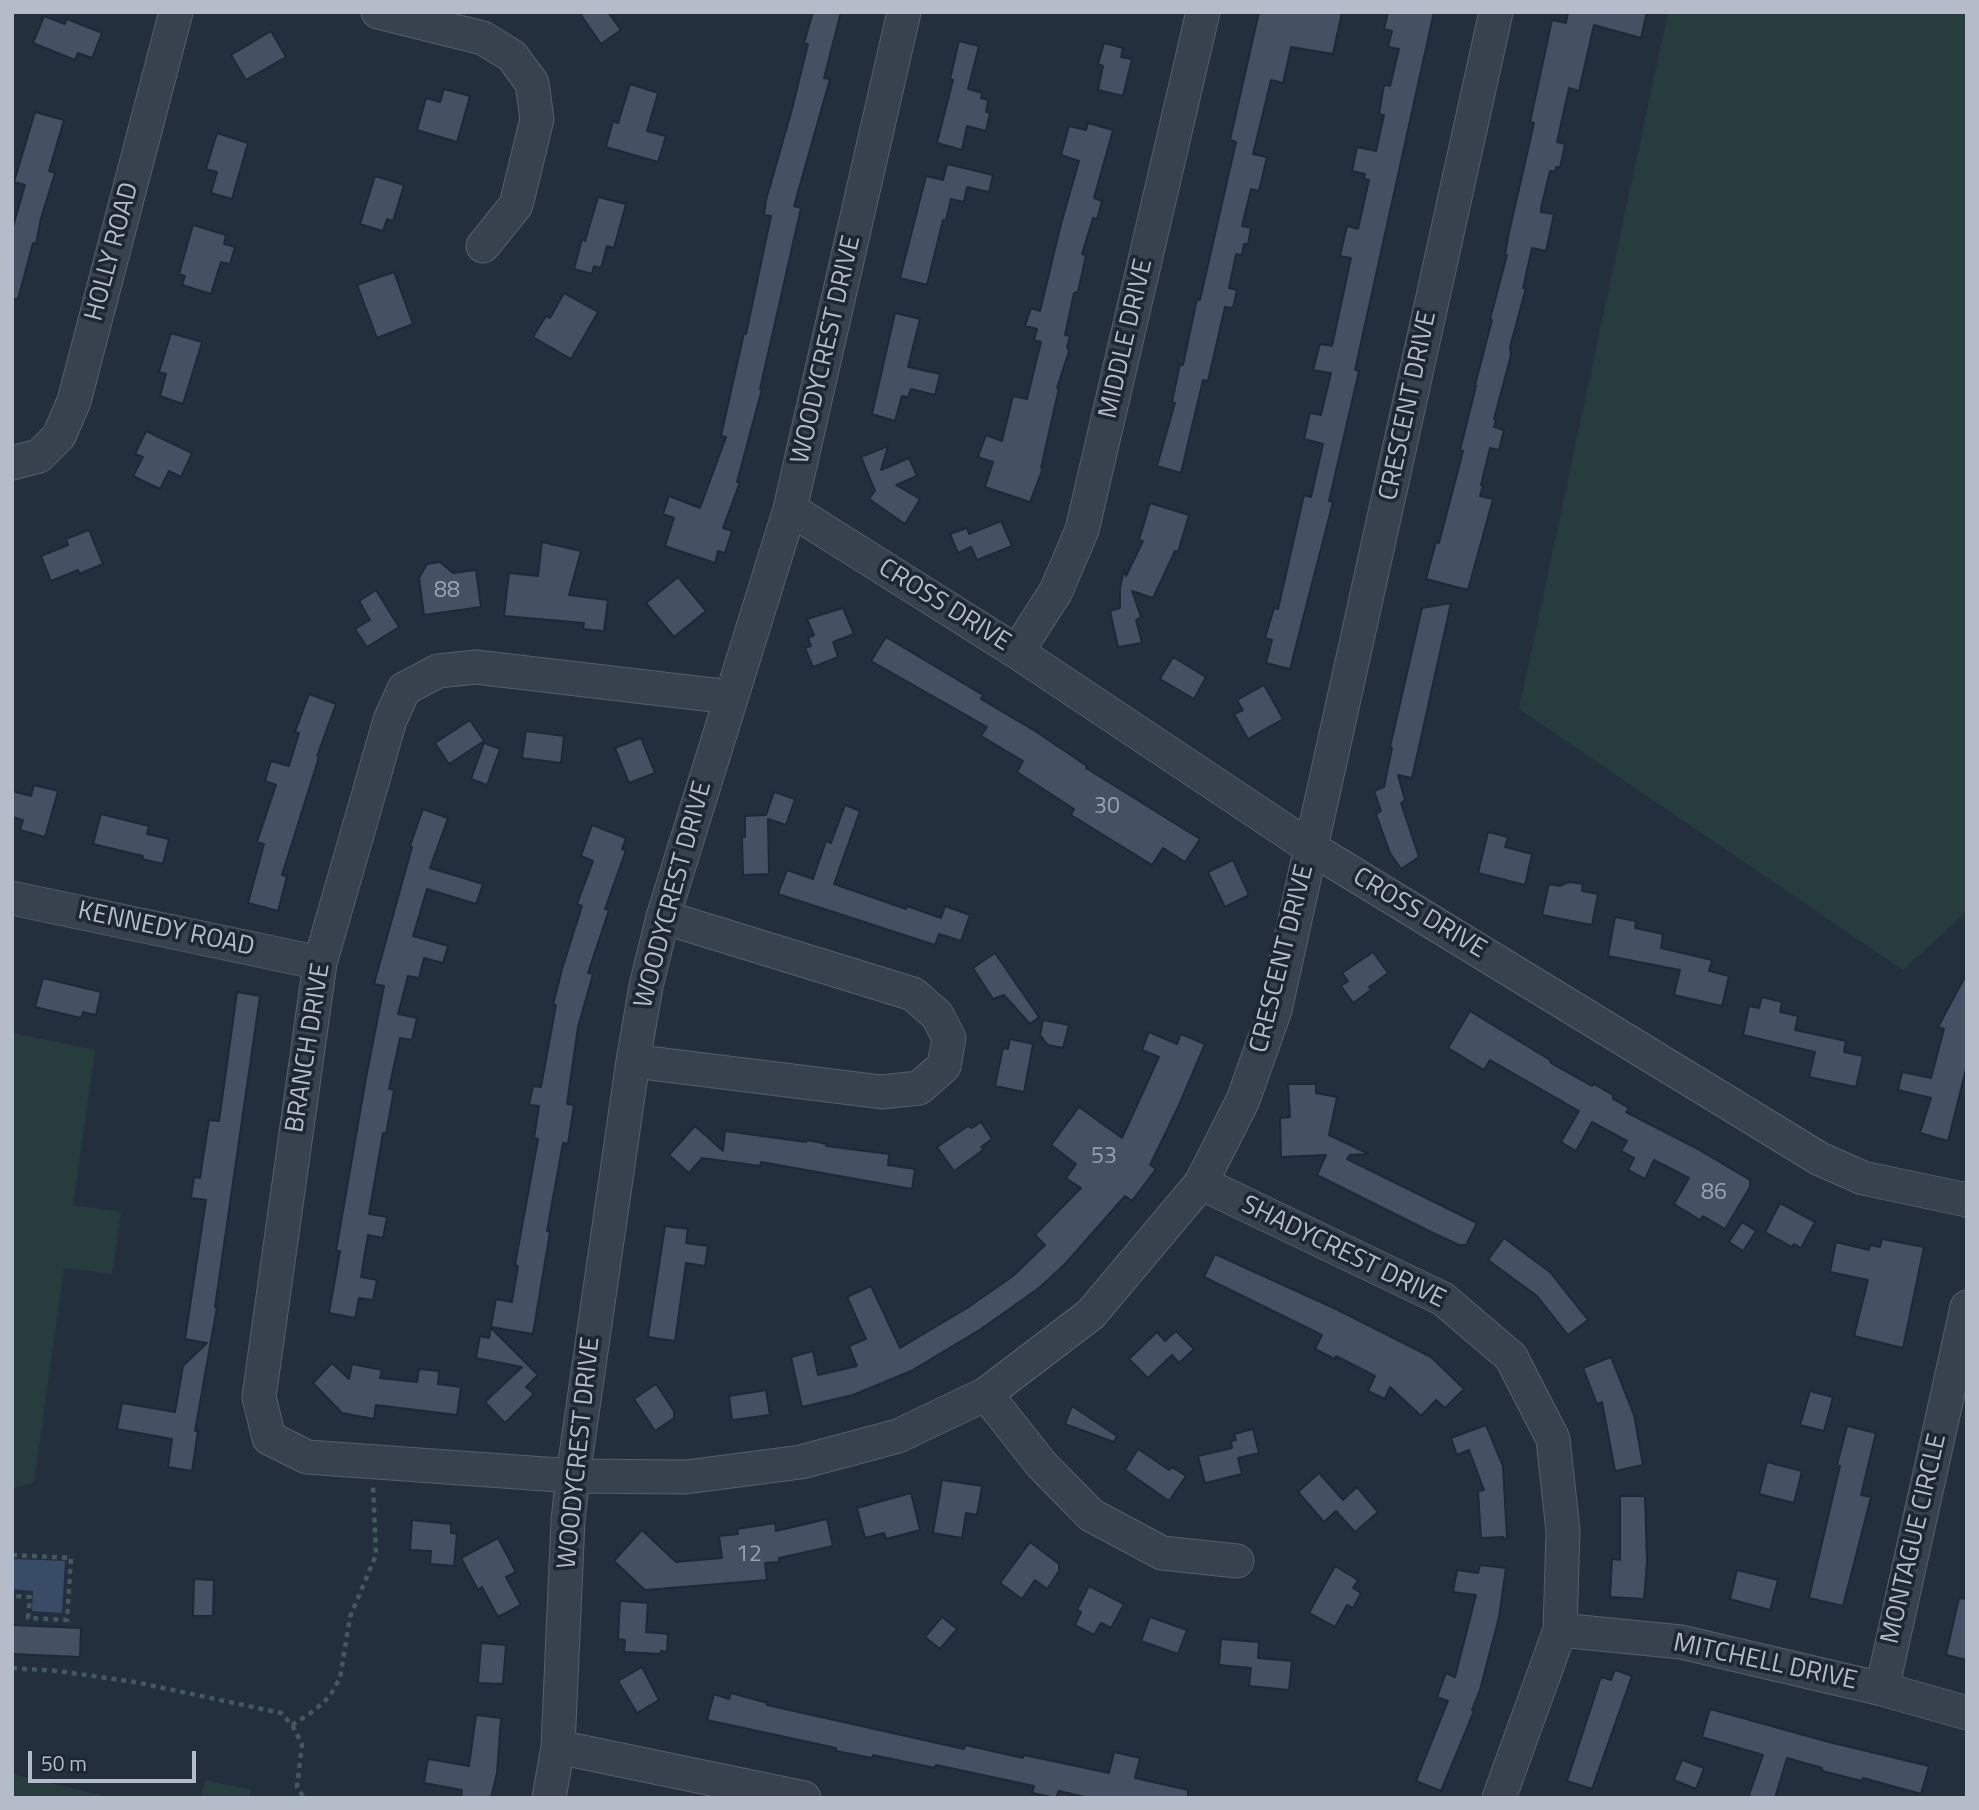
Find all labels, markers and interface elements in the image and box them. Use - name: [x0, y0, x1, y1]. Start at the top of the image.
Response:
- street label: HOLLY ROAD: [80, 179, 146, 325]
- street label: WOODYCREST DRIVE: [786, 233, 868, 467]
- street label: MIDDLE DRIVE: [1093, 256, 1161, 422]
- street label: CRESCENT DRIVE: [1374, 308, 1444, 504]
- street label: CROSS DRIVE: [872, 553, 1016, 659]
- house number: 88: [434, 577, 460, 605]
- street label: WOODYCREST DRIVE: [629, 778, 719, 1012]
- house number: 30: [1094, 793, 1120, 821]
- street label: CRESCENT DRIVE: [1245, 862, 1321, 1056]
- street label: CROSS DRIVE: [1347, 862, 1491, 966]
- street label: KENNEDY ROAD: [75, 896, 257, 964]
- street label: BRANCH DRIVE: [280, 961, 338, 1135]
- house number: 53: [1091, 1143, 1117, 1171]
- house number: 86: [1701, 1179, 1727, 1207]
- street label: SHADYCREST DRIVE: [1236, 1190, 1450, 1316]
- street label: WOODYCREST DRIVE: [552, 1335, 608, 1571]
- street label: MONTAGUE CIRCLE: [1876, 1431, 1954, 1647]
- house number: 12: [736, 1541, 762, 1569]
- street label: MITCHELL DRIVE: [1670, 1628, 1860, 1698]
- scale bar: [32, 1736, 200, 1780]
- text: 50 m: [41, 1747, 87, 1779]

